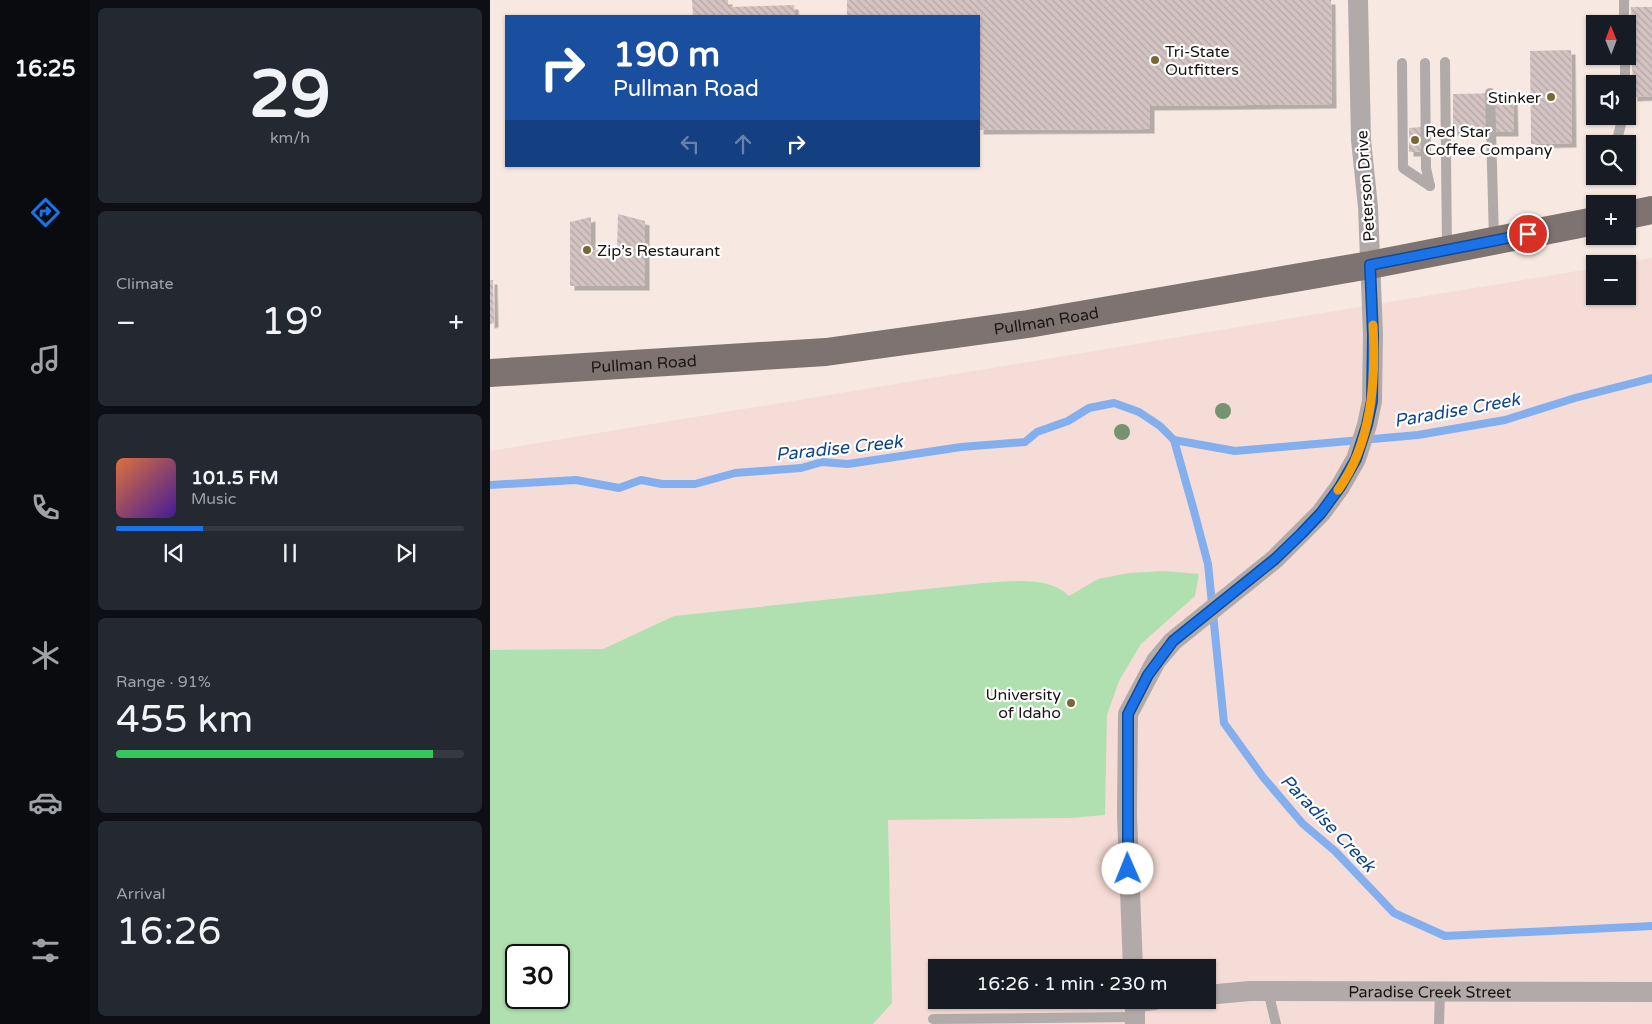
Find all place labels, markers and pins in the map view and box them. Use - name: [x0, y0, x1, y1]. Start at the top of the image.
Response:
- place label: Tri-State Outfitters: [1165, 42, 1239, 80]
- marker: Tri-State Outfitters: [1149, 54, 1161, 66]
- place label: Stinker: [1488, 88, 1542, 108]
- marker: Stinker: [1545, 91, 1557, 103]
- place label: Red Star Coffee Company: [1425, 122, 1553, 160]
- marker: Red Star Coffee Company: [1409, 134, 1421, 146]
- pin: [1507, 213, 1549, 255]
- place label: Zip’s Restaurant: [597, 241, 720, 261]
- marker: Zip’s Restaurant: [581, 244, 593, 256]
- place label: University of Idaho: [986, 685, 1061, 723]
- marker: University of Idaho: [1065, 697, 1077, 709]

